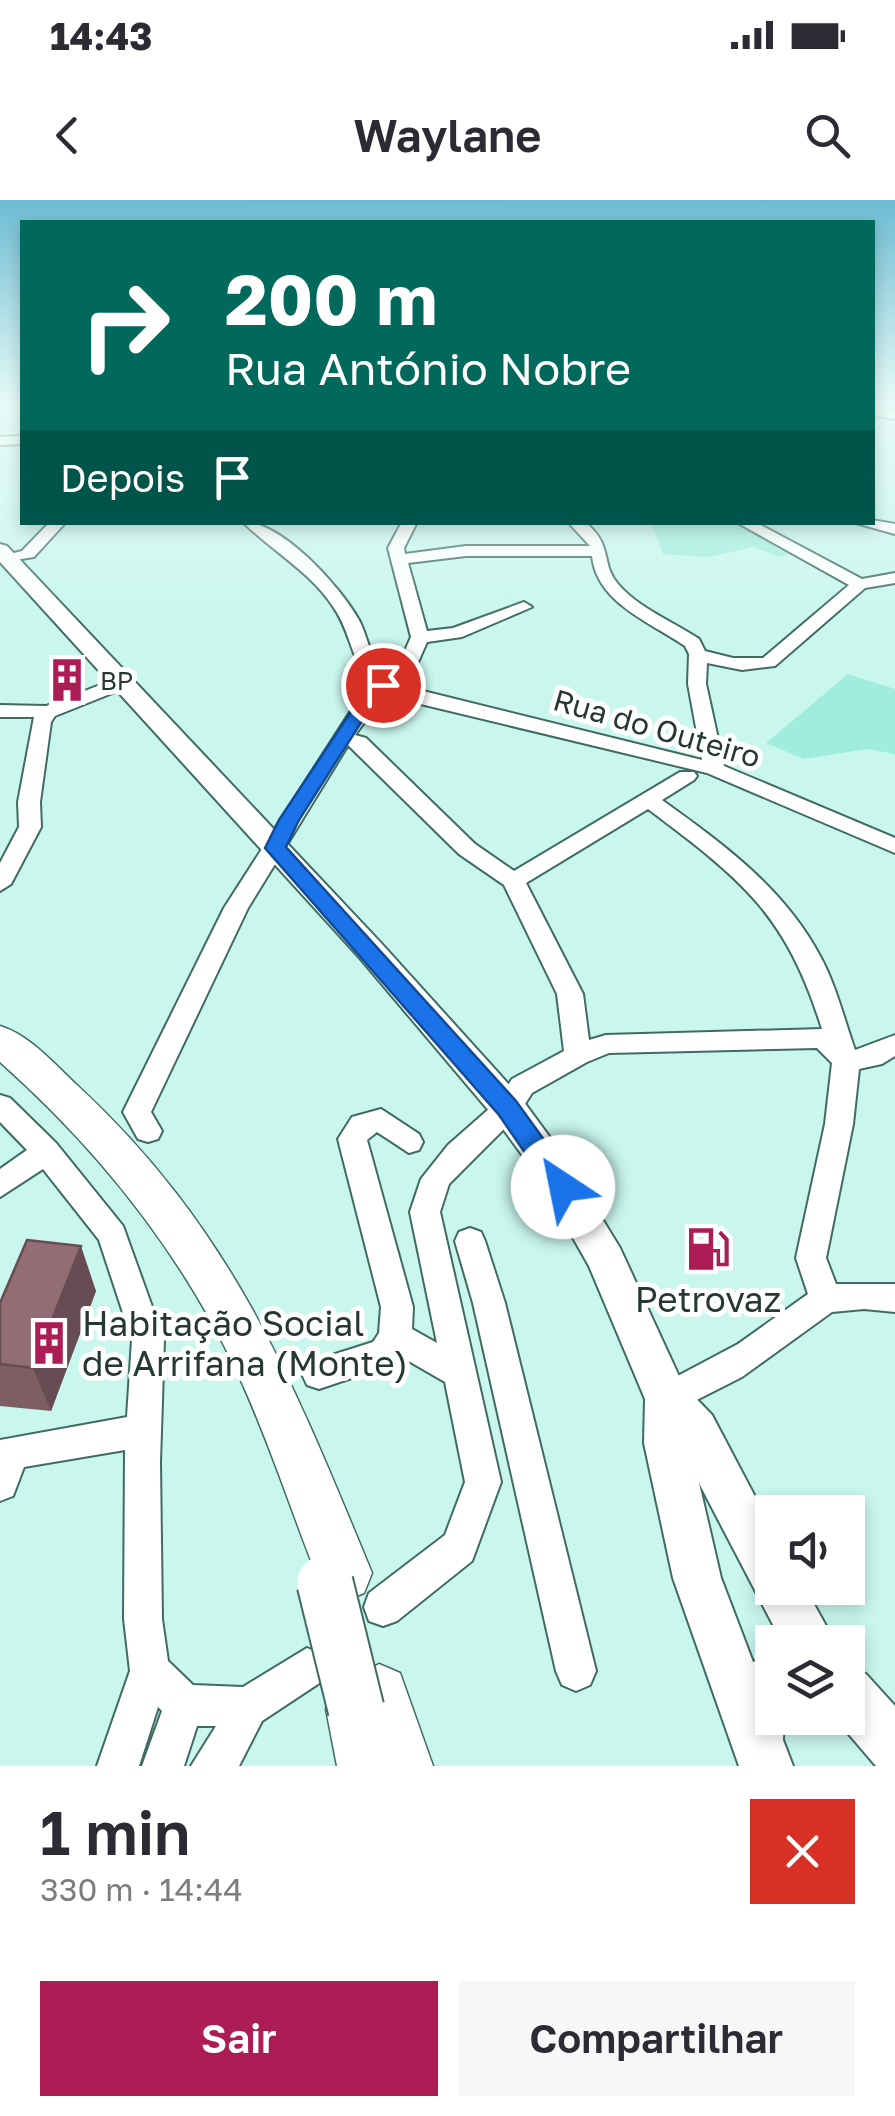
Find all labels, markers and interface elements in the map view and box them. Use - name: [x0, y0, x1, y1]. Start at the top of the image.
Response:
- text: 14:43: [50, 13, 152, 58]
- icon: back: [40, 108, 95, 163]
- text: Waylane: [354, 108, 541, 162]
- icon: search: [800, 108, 855, 163]
- text: 200 m: [225, 256, 437, 340]
- icon: right: [60, 260, 190, 390]
- text: Rua António Nobre: [225, 341, 631, 395]
- icon: arrive: [205, 450, 260, 505]
- text: Depois: [60, 455, 185, 500]
- pin: [341, 643, 426, 728]
- building icon: BP: [43, 656, 91, 704]
- icon: arrive: [356, 658, 411, 713]
- place label: BP: [100, 665, 133, 696]
- street label: Rua do Outeiro: [549, 681, 765, 775]
- position arrow: [511, 1135, 615, 1239]
- fuel station icon: Petrovaz: [684, 1225, 732, 1273]
- place label: Petrovaz: [635, 1278, 781, 1320]
- place label: Habitação Social de Arrifana (Monte): [82, 1302, 408, 1384]
- building icon: Habitação Social de Arrifana (Monte): [25, 1319, 73, 1367]
- map controls: [755, 1495, 865, 1735]
- button: sound: [755, 1495, 865, 1605]
- button: layers: [755, 1625, 865, 1735]
- text: 1 min: [40, 1796, 190, 1868]
- button: close: [750, 1799, 855, 1904]
- text: 330 m · 14:44: [40, 1870, 243, 1908]
- button: Sair: [40, 1981, 438, 2096]
- button: Compartilhar: [458, 1981, 855, 2096]

